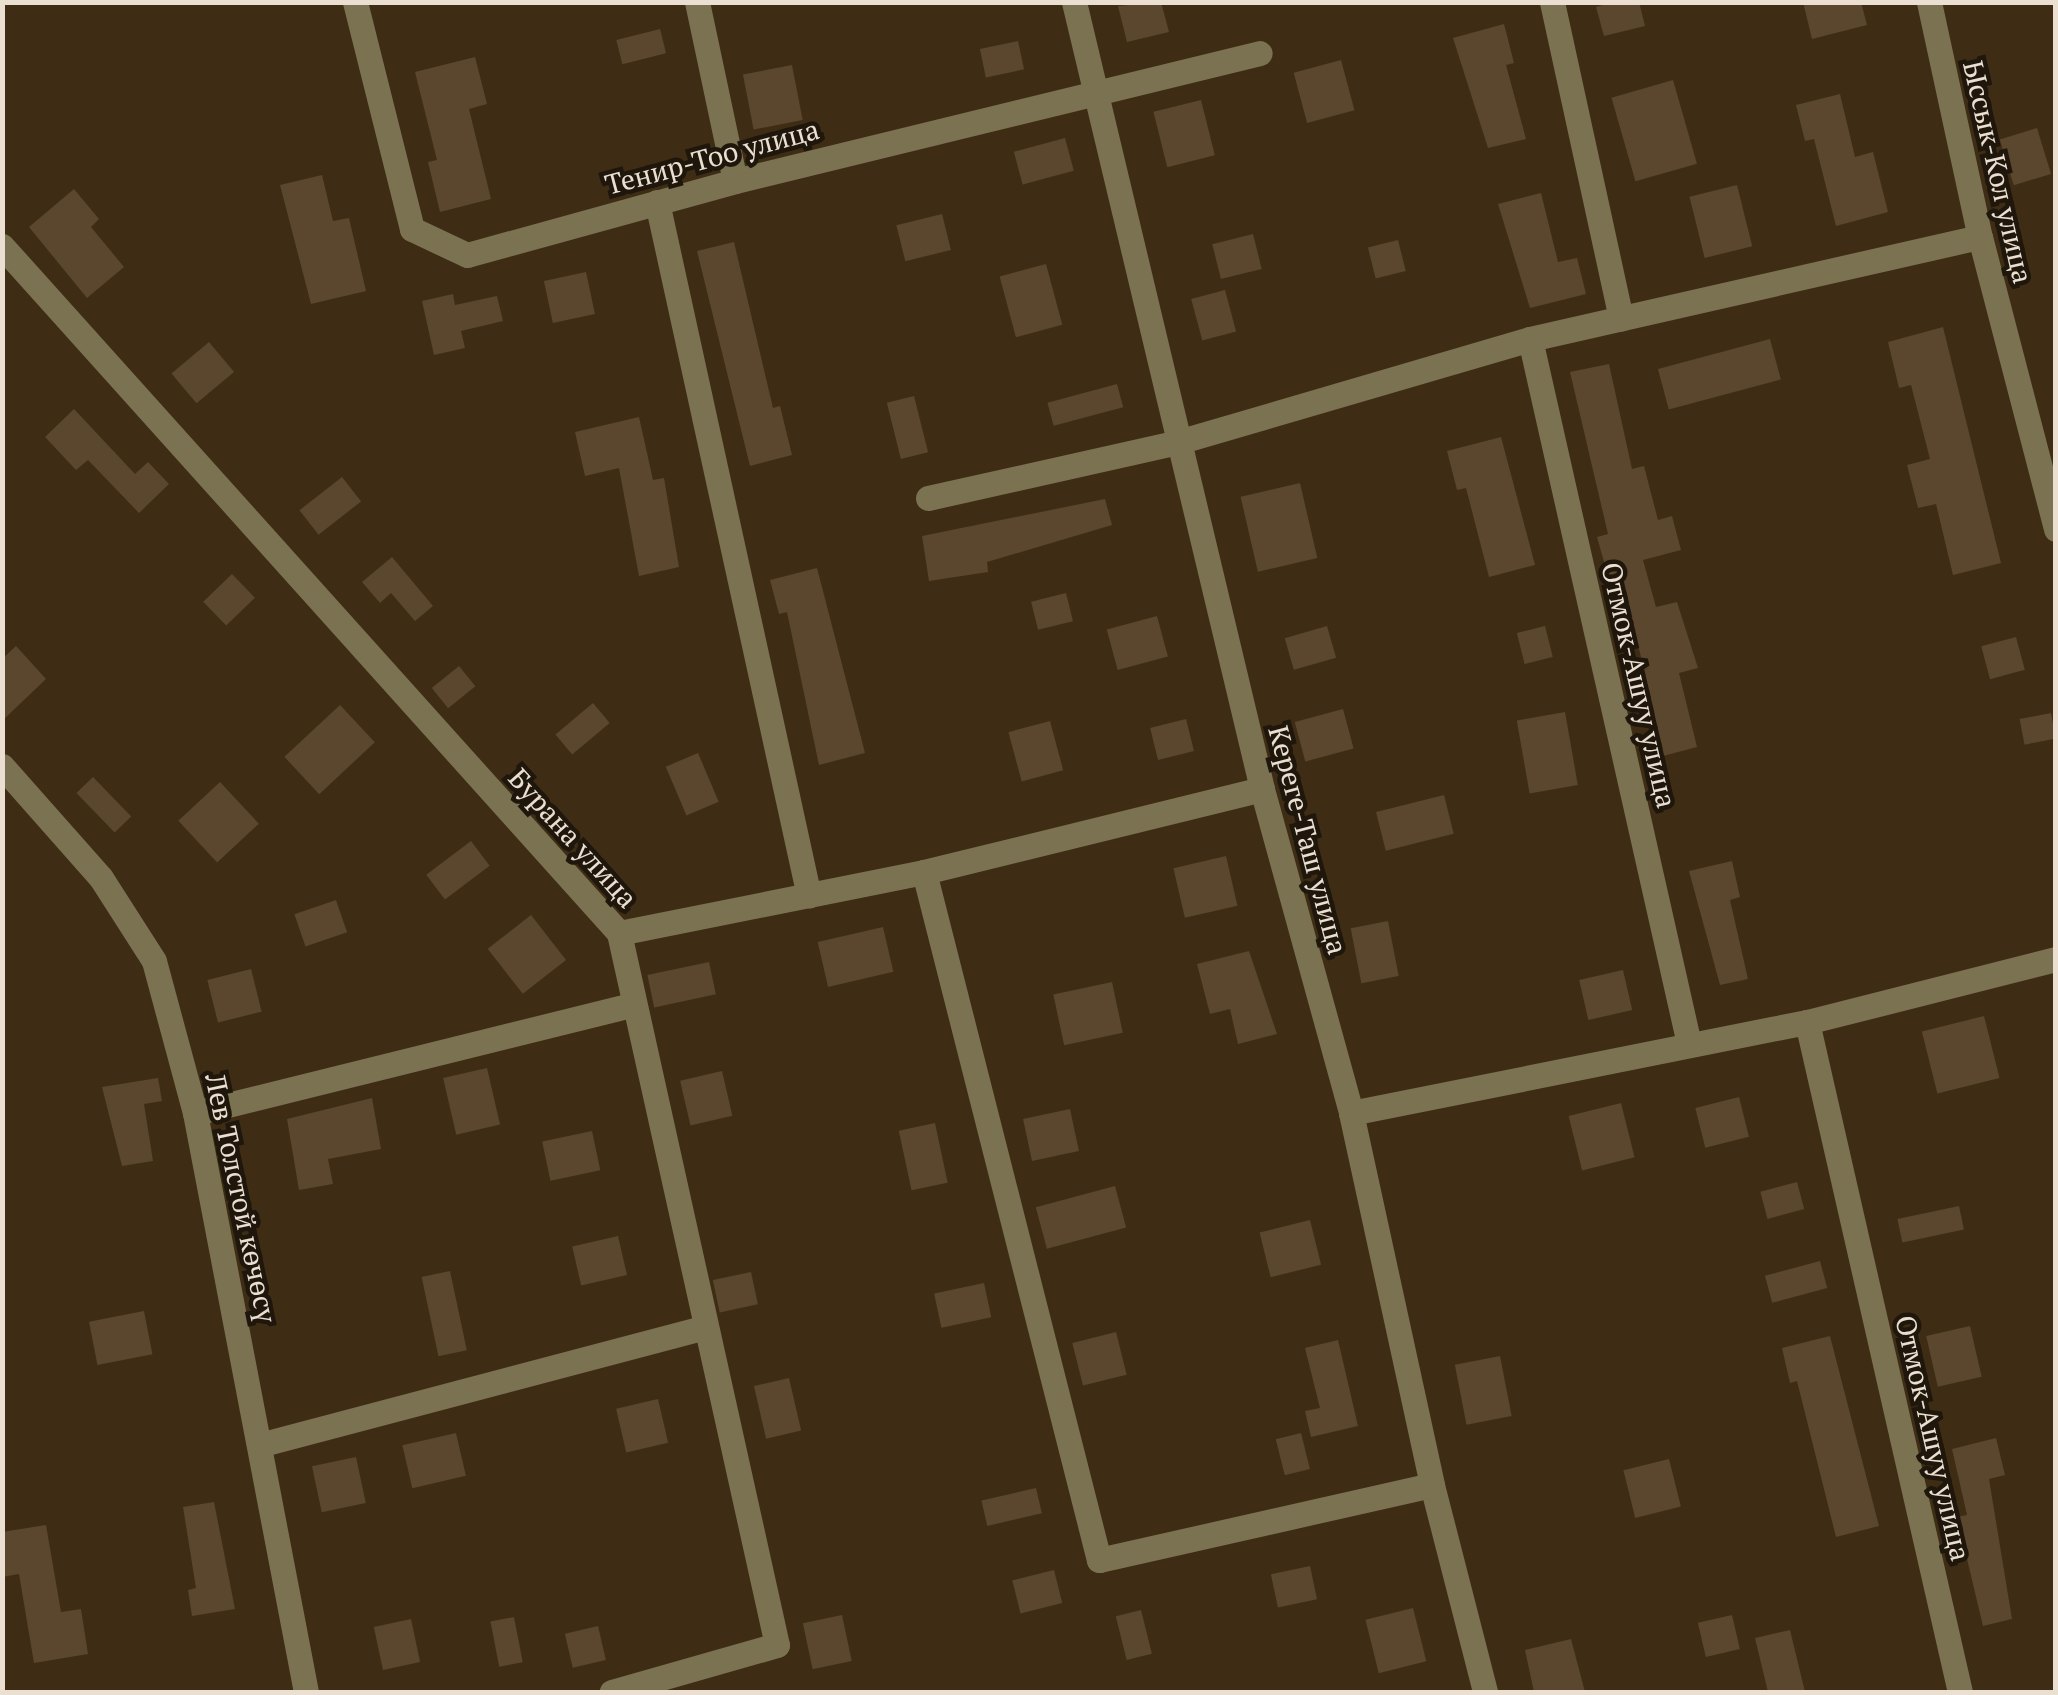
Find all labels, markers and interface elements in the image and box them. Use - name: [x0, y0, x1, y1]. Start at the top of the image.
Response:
- street label: Ыссык-Кол улица: [1956, 57, 2040, 287]
- street label: Тенир-Тоо улица: [601, 112, 823, 202]
- street label: Отмок-Ашуу улица: [1594, 559, 1684, 811]
- street label: Кереге-Таш улица: [1261, 722, 1355, 958]
- street label: Бурана улица: [502, 761, 644, 915]
- street label: Лев Толстой көчөсү: [198, 1070, 284, 1326]
- street label: Отмок-Ашуу улица: [1888, 1312, 1978, 1564]

